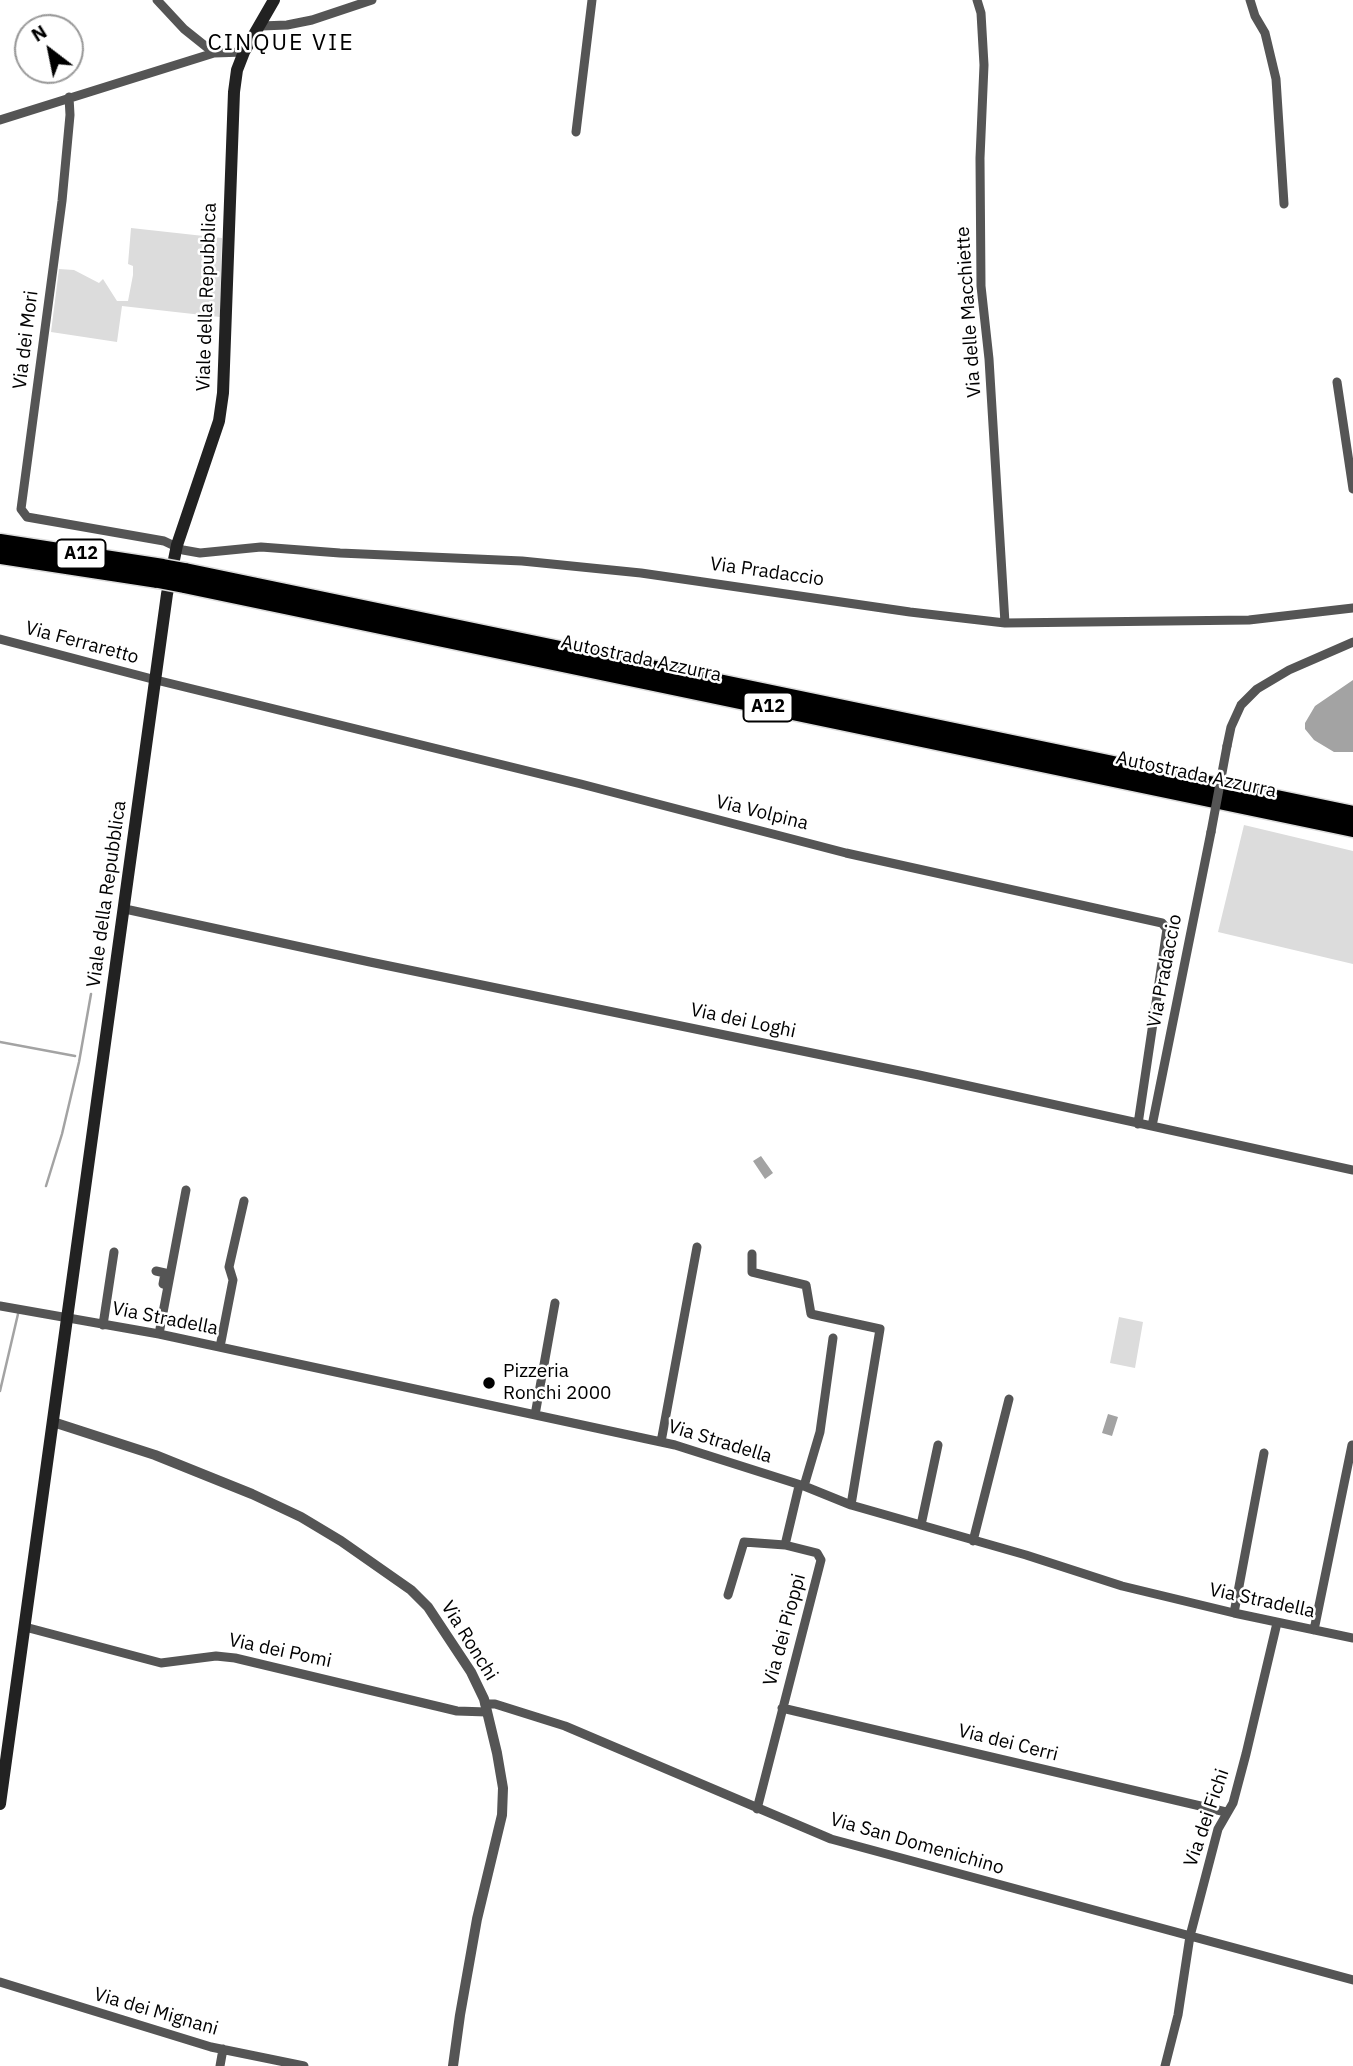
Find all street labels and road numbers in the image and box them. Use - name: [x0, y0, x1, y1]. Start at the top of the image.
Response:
- street label: Viale della Repubblica: [192, 202, 222, 392]
- street label: Via delle Macchiette: [952, 226, 986, 398]
- street label: Via dei Mori: [9, 289, 43, 391]
- road number: A12: [56, 540, 106, 568]
- street label: Via Pradaccio: [709, 553, 825, 591]
- street label: Via Ferraretto: [23, 617, 141, 669]
- street label: Autostrada Azzurra: [559, 631, 723, 687]
- road number: A12: [744, 692, 792, 722]
- street label: Autostrada Azzurra: [1114, 747, 1278, 803]
- street label: Via Volpina: [713, 791, 811, 835]
- street label: Viale della Repubblica: [83, 799, 131, 989]
- street label: Via Pradaccio: [1143, 912, 1187, 1030]
- street label: Via dei Loghi: [688, 999, 798, 1043]
- street label: Via Stradella: [110, 1298, 220, 1340]
- street label: Via Stradella: [665, 1415, 775, 1469]
- street label: Via dei Pioppi: [759, 1571, 811, 1689]
- street label: Via Stradella: [1207, 1579, 1317, 1623]
- street label: Via Ronchi: [436, 1597, 502, 1685]
- street label: Via dei Pomi: [226, 1629, 334, 1673]
- street label: Via dei Cerri: [955, 1720, 1061, 1766]
- street label: Via dei Fichi: [1180, 1766, 1234, 1870]
- street label: Via San Domenichino: [827, 1808, 1007, 1880]
- street label: Via dei Mignani: [91, 1983, 221, 2041]

